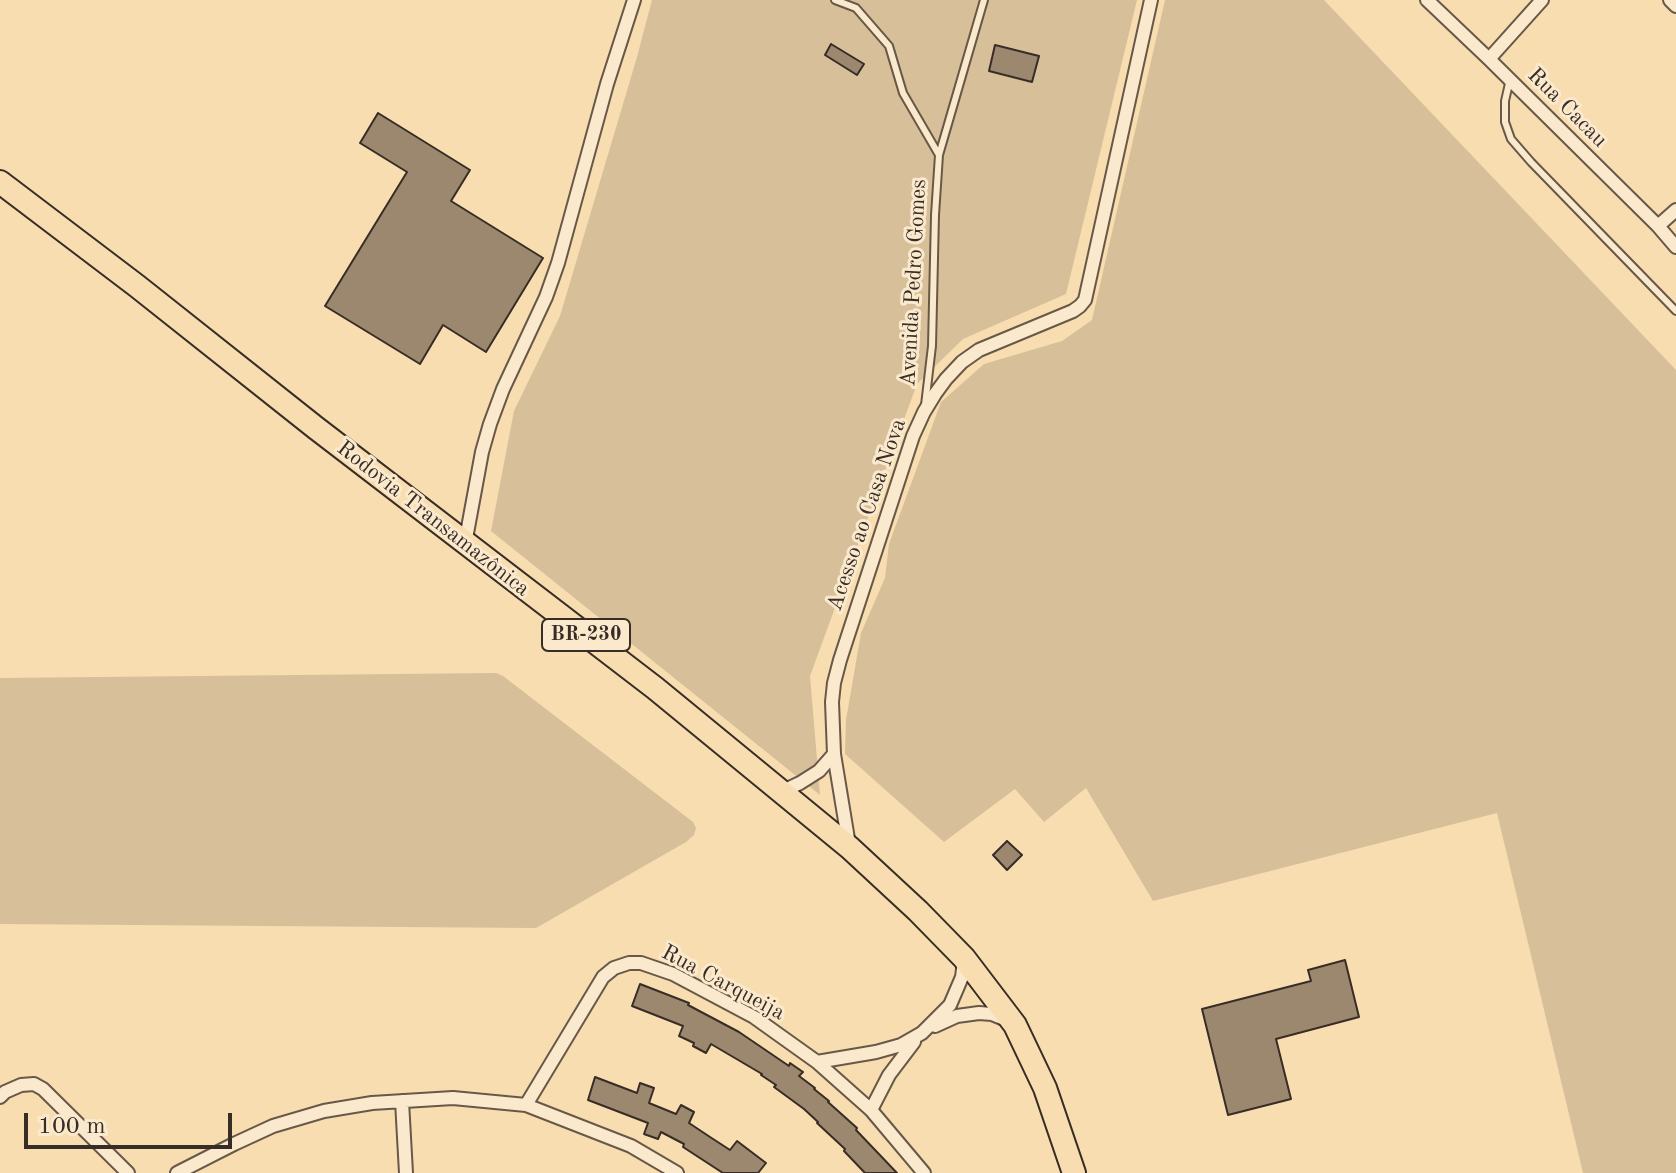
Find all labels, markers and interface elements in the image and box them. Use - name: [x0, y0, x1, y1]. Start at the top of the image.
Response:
- street label: Rua Cacau: [1521, 62, 1613, 154]
- street label: Avenida Pedro Gomes: [895, 179, 933, 387]
- street label: Acesso ao Casa Nova: [822, 415, 912, 615]
- street label: Rodovia Transamazônica: [331, 435, 535, 603]
- road number: BR-230: [542, 619, 630, 651]
- street label: Rua Carqueija: [657, 939, 789, 1027]
- scale bar: [28, 1097, 236, 1147]
- text: 100 m: [38, 1115, 106, 1139]

